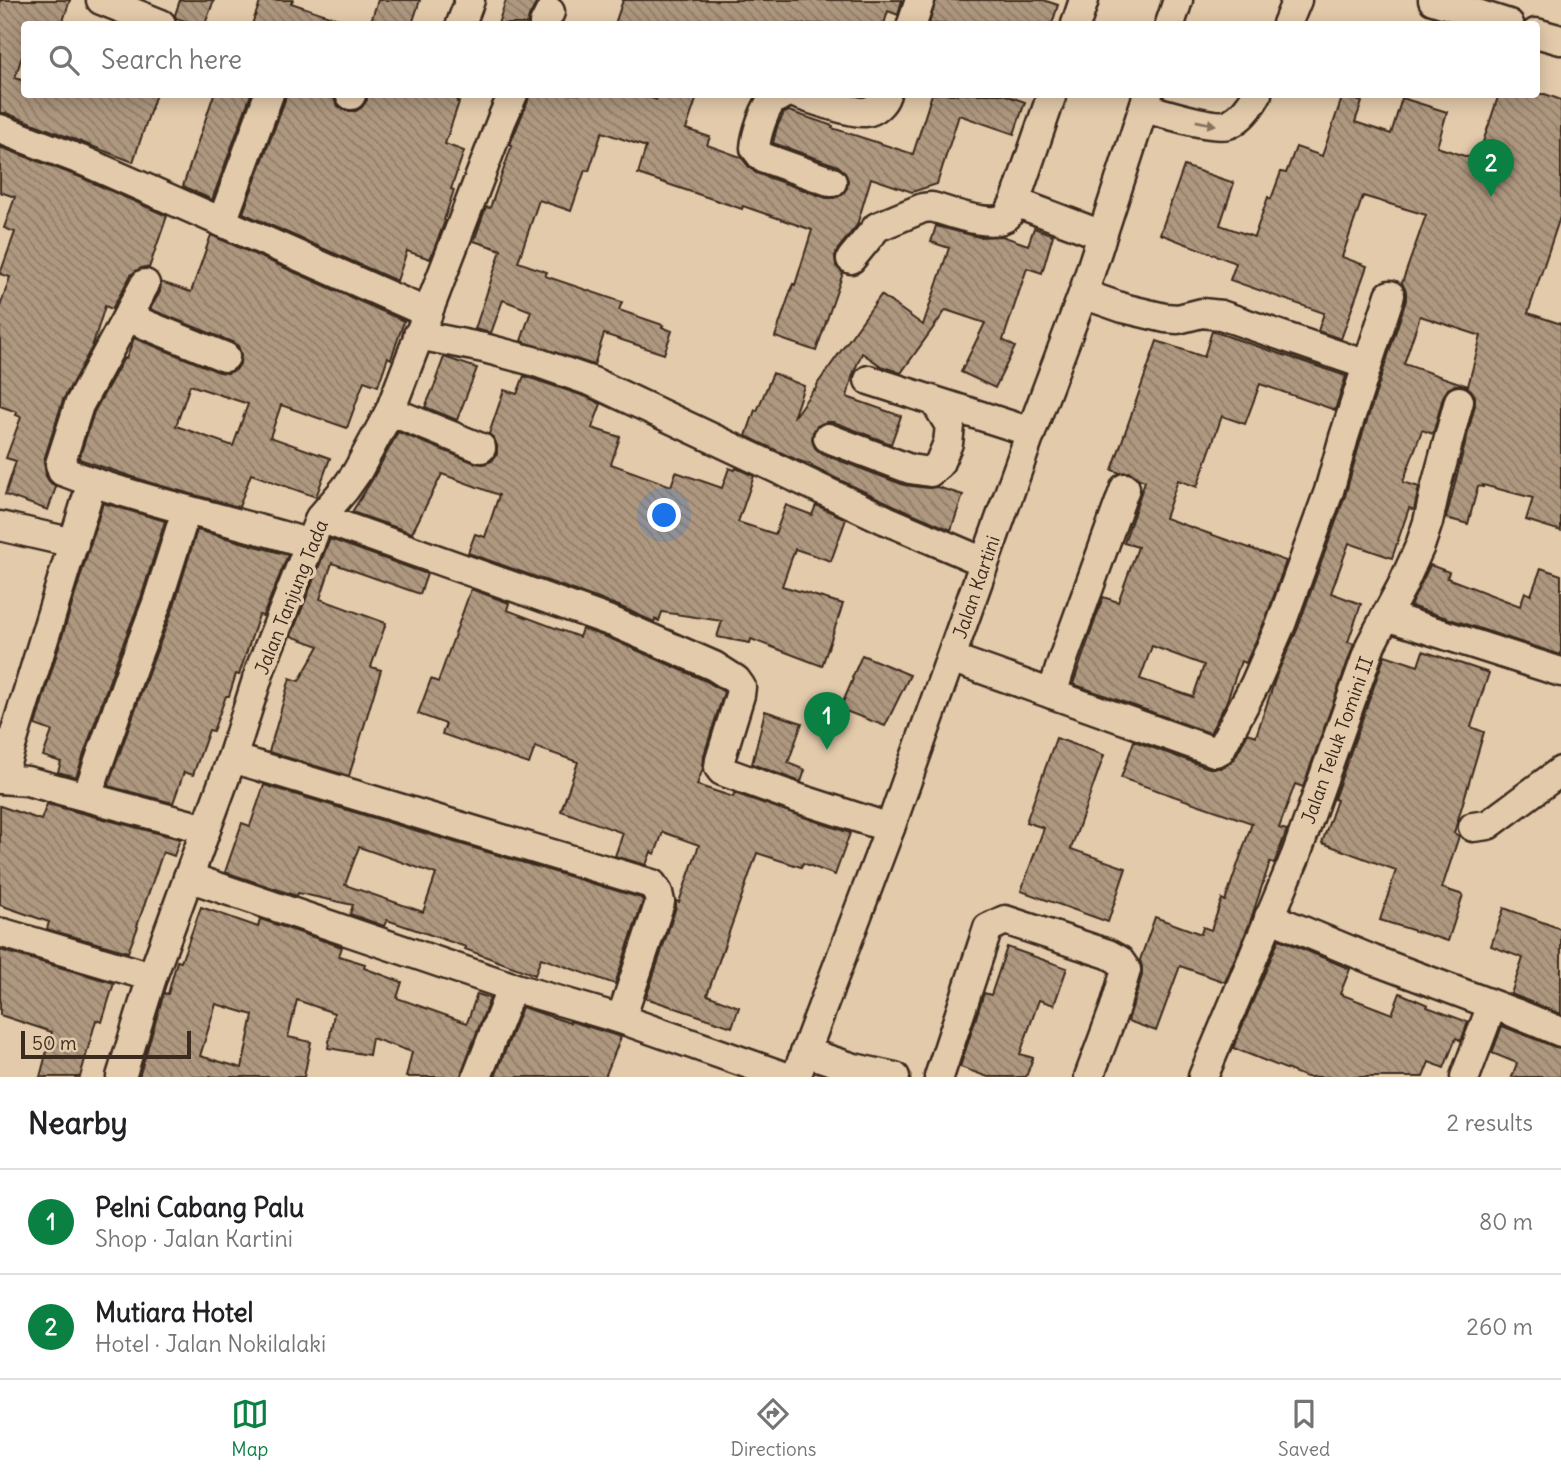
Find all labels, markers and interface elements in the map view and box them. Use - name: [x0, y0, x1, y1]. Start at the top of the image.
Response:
- search box: [21, 21, 1540, 98]
- icon: search: [45, 41, 83, 79]
- text: Search here: [101, 43, 242, 76]
- one-way arrow: [1195, 118, 1217, 129]
- pin: 2: [1468, 139, 1514, 197]
- your location: [647, 498, 681, 532]
- street label: Jalan Tanjung Tada: [249, 516, 333, 678]
- street label: Jalan Kartini: [947, 532, 1005, 642]
- street label: Jalan Teluk Tomini II: [1296, 653, 1378, 827]
- pin: 1: [804, 692, 850, 750]
- scale bar: [21, 1028, 191, 1060]
- text: 50 m: [32, 1031, 77, 1055]
- text: Nearby: [28, 1104, 128, 1142]
- text: 2 results: [1447, 1108, 1533, 1137]
- text: Pelni Cabang Palu: [95, 1191, 304, 1224]
- text: 1: [46, 1207, 56, 1236]
- text: 80 m: [1479, 1207, 1533, 1236]
- text: Shop · Jalan Kartini: [95, 1224, 293, 1253]
- text: Mutiara Hotel: [95, 1296, 253, 1329]
- text: 2: [45, 1312, 57, 1341]
- text: 260 m: [1466, 1312, 1533, 1341]
- text: Hotel · Jalan Nokilalaki: [95, 1329, 326, 1358]
- tab: Map: [231, 1395, 269, 1461]
- tab: Directions: [731, 1395, 816, 1461]
- tab: Saved: [1278, 1395, 1330, 1461]

